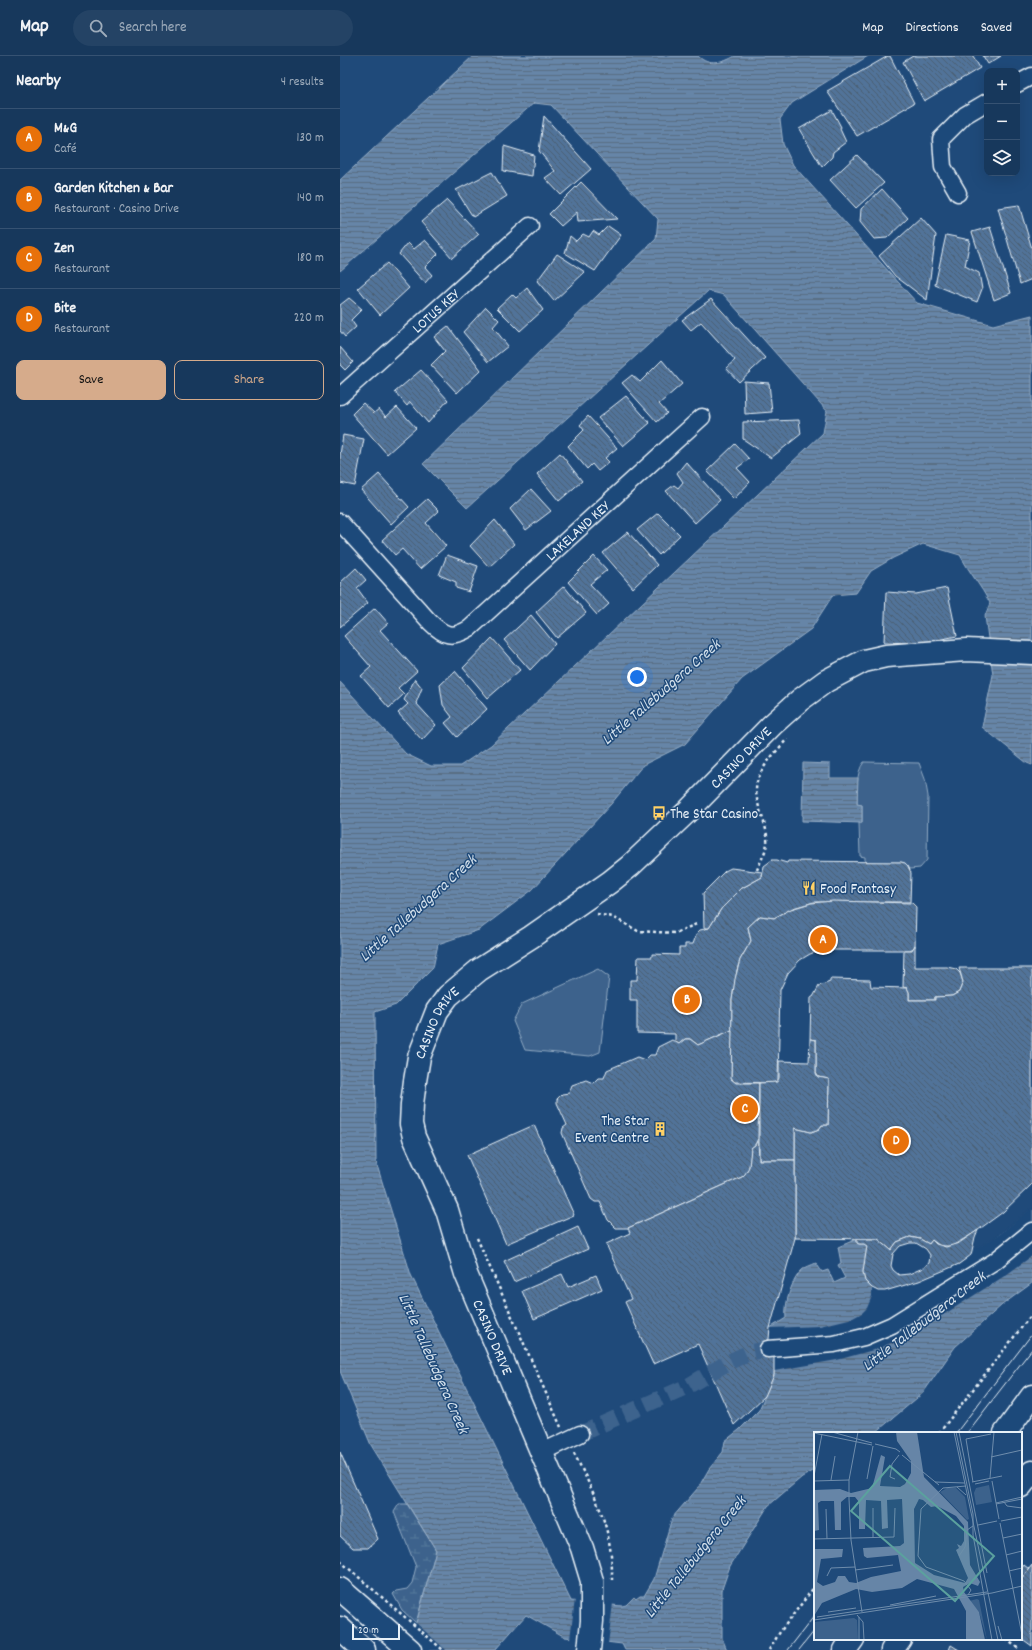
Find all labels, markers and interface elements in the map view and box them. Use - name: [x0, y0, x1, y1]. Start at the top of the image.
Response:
- search box: [73, 10, 353, 46]
- text: Map: [20, 14, 49, 41]
- icon: search: [87, 17, 109, 39]
- text: Search here: [119, 17, 187, 39]
- text: Map: [862, 18, 884, 38]
- text: Directions: [906, 18, 959, 38]
- text: Saved: [981, 18, 1012, 38]
- map controls: [984, 68, 1020, 176]
- button: +: [984, 68, 1020, 104]
- text: Nearby: [16, 70, 60, 94]
- text: 4 results: [281, 73, 324, 92]
- button: −: [984, 104, 1020, 140]
- text: M&G: [54, 118, 77, 140]
- text: A: [25, 129, 33, 148]
- text: 130 m: [296, 129, 324, 148]
- text: Café: [54, 140, 77, 159]
- button: layers: [984, 140, 1020, 176]
- text: Garden Kitchen & Bar: [54, 178, 173, 200]
- text: B: [26, 189, 32, 208]
- text: 140 m: [297, 189, 324, 208]
- text: Restaurant · Casino Drive: [54, 200, 179, 219]
- text: Zen: [54, 238, 74, 260]
- text: C: [26, 249, 32, 268]
- text: 180 m: [297, 249, 324, 268]
- text: Restaurant: [54, 260, 110, 279]
- street label: LOTUS KEY: [408, 284, 466, 339]
- text: Bite: [54, 298, 76, 320]
- text: D: [26, 309, 32, 328]
- text: 220 m: [294, 309, 324, 328]
- text: Restaurant: [54, 320, 110, 339]
- button: Save: [16, 360, 166, 400]
- button: Share: [174, 360, 324, 400]
- street label: LAKELAND KEY: [542, 496, 616, 567]
- water label: Little Tallebudgera Creek: [597, 634, 727, 751]
- your location: [627, 667, 647, 687]
- street label: CASINO DRIVE: [706, 722, 778, 795]
- place label: The Star Casino: [670, 804, 759, 826]
- bus stop icon: The Star Casino: [651, 805, 667, 821]
- water label: Little Tallebudgera Creek: [355, 849, 484, 968]
- place label: Food Fantasy: [820, 879, 897, 901]
- restaurant icon: Food Fantasy: [801, 880, 817, 896]
- pin: A: [810, 925, 836, 955]
- street label: CASINO DRIVE: [410, 982, 465, 1063]
- pin: B: [674, 985, 700, 1015]
- pin: C: [732, 1094, 758, 1124]
- place label: The Star Event Centre: [575, 1111, 649, 1150]
- building icon: The Star Event Centre: [652, 1121, 668, 1137]
- pin: D: [883, 1126, 909, 1156]
- water label: Little Tallebudgera Creek: [858, 1265, 992, 1378]
- water label: Little Tallebudgera Creek: [391, 1290, 475, 1439]
- street label: CASINO DRIVE: [465, 1297, 517, 1379]
- inset map: [814, 1432, 1022, 1640]
- water label: Little Tallebudgera Creek: [639, 1490, 753, 1624]
- scale bar: [352, 1622, 400, 1641]
- text: 20 m: [358, 1623, 379, 1639]

